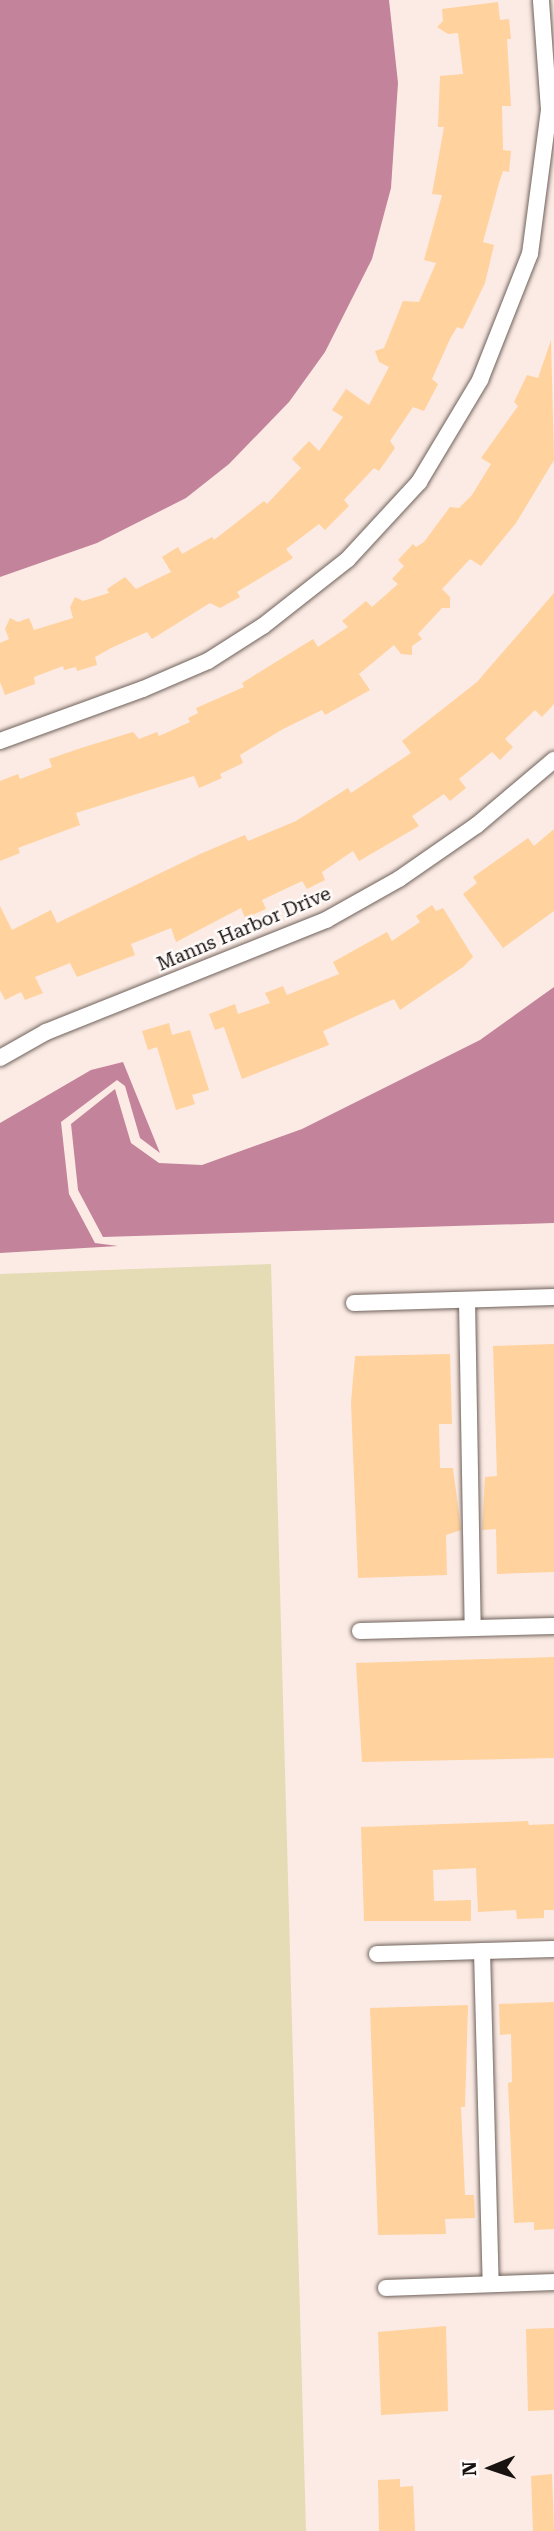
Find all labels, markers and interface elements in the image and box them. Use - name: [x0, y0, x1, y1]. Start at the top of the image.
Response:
- street label: Manns Harbor Drive: [154, 882, 334, 976]
- north arrow: [456, 2433, 526, 2503]
- text: N: [458, 2461, 481, 2476]

